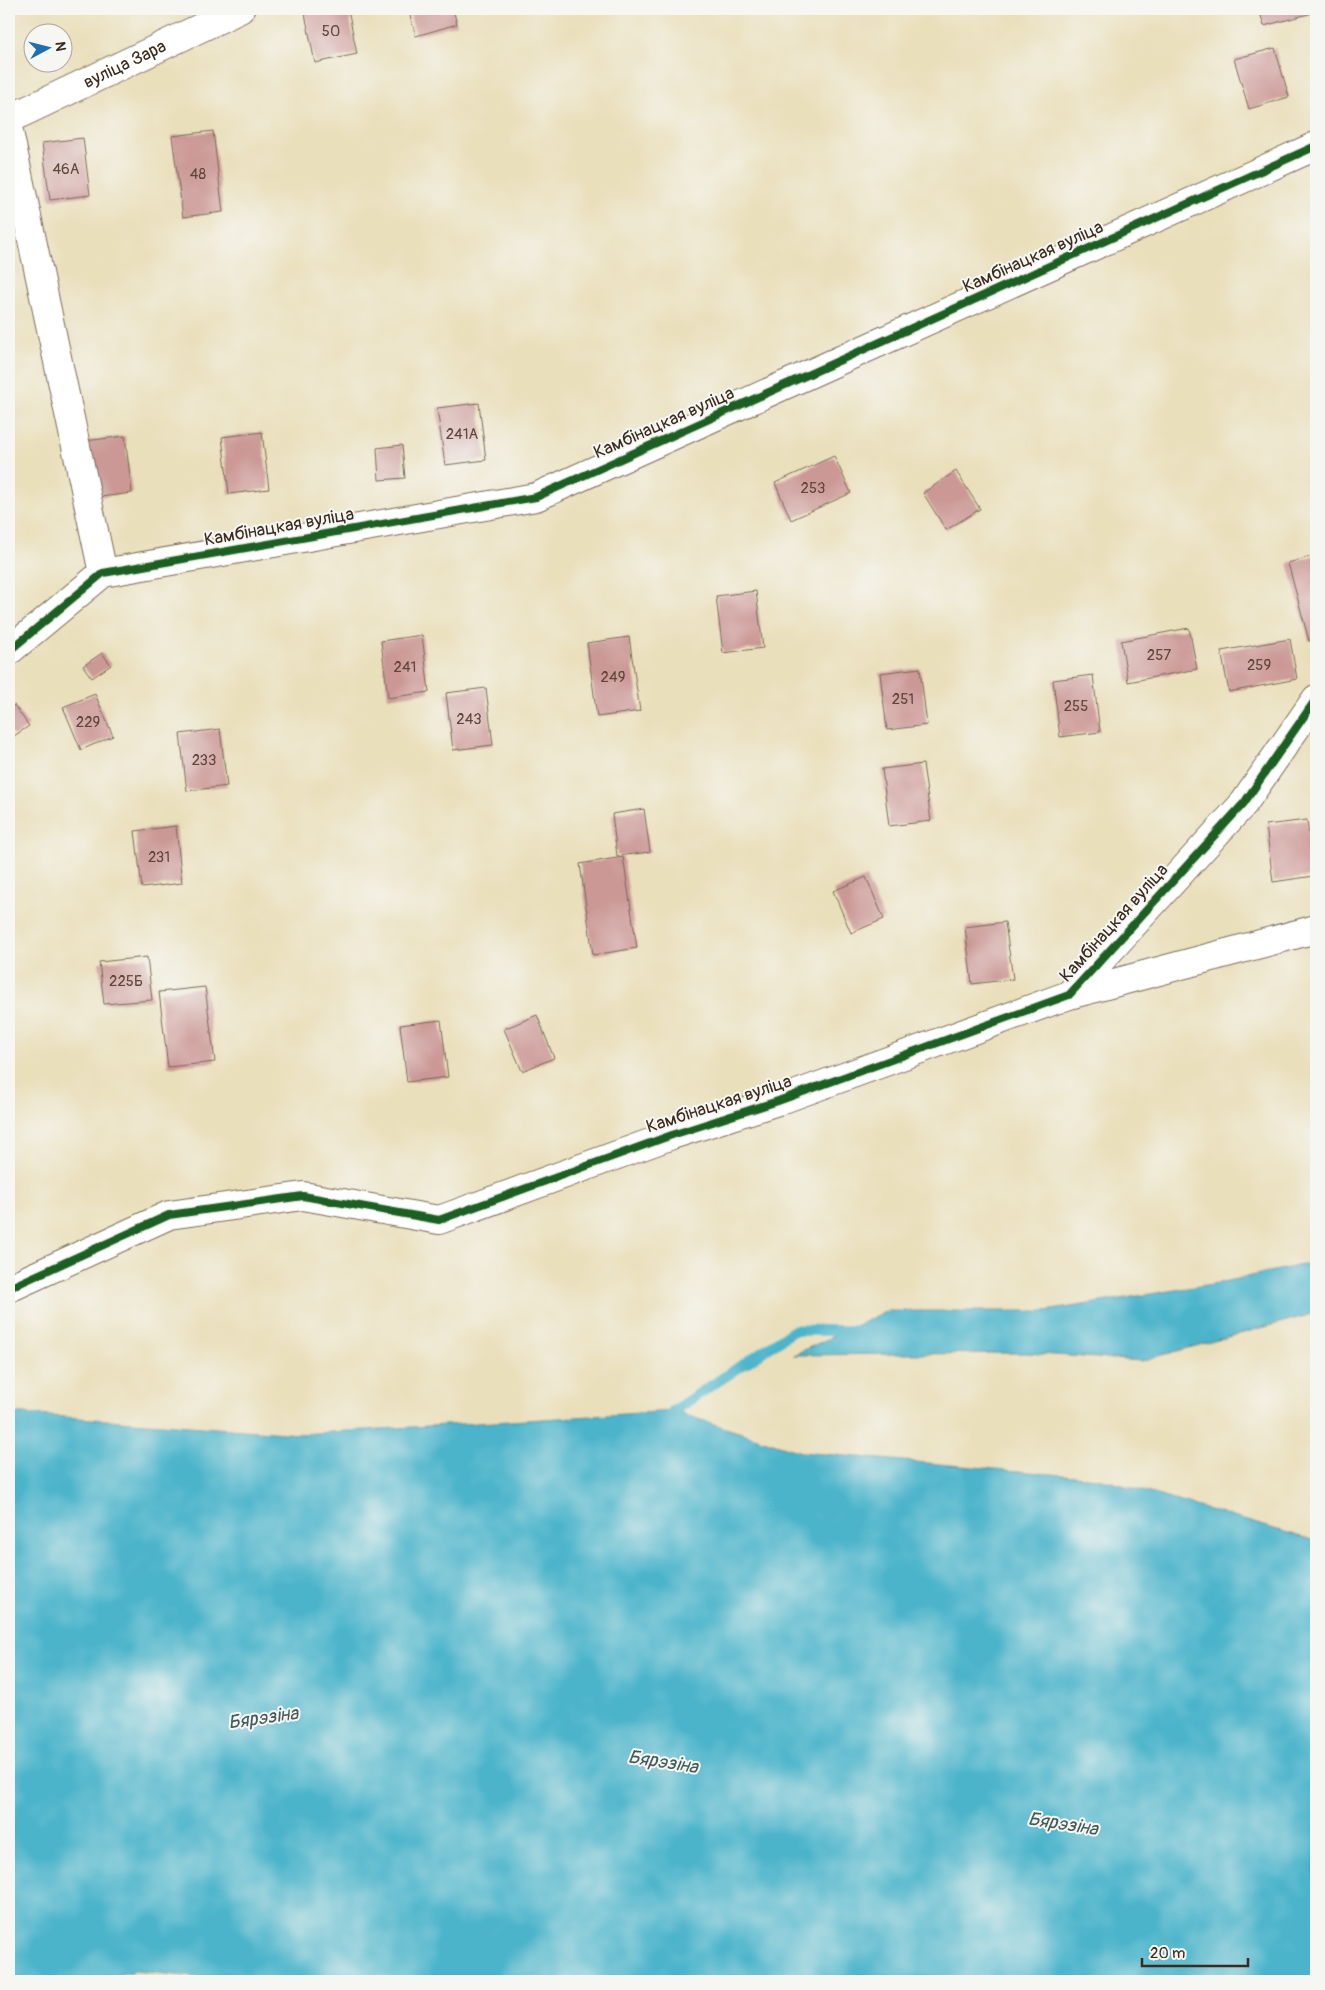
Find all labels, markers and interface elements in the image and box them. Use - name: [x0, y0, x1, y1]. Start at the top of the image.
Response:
- north arrow: [22, 22, 72, 72]
- house number: 50: [322, 22, 340, 41]
- street label: вуліца Зара: [80, 34, 170, 93]
- text: N: [51, 41, 69, 52]
- house number: 46А: [52, 160, 80, 179]
- house number: 48: [190, 165, 207, 184]
- street label: Камбінацкая вуліца: [959, 216, 1107, 298]
- street label: Камбінацкая вуліца: [590, 382, 738, 464]
- house number: 241А: [446, 425, 479, 444]
- house number: 253: [801, 479, 825, 498]
- street label: Камбінацкая вуліца: [202, 503, 356, 551]
- house number: 257: [1147, 646, 1171, 665]
- house number: 259: [1247, 656, 1271, 675]
- house number: 241: [394, 658, 416, 677]
- house number: 249: [601, 668, 625, 687]
- house number: 251: [892, 690, 914, 709]
- house number: 255: [1064, 697, 1088, 716]
- house number: 243: [456, 710, 482, 729]
- house number: 229: [76, 713, 100, 732]
- house number: 233: [192, 751, 216, 770]
- house number: 231: [148, 848, 170, 867]
- street label: Камбінацкая вуліца: [1055, 859, 1173, 987]
- house number: 225Б: [109, 972, 143, 991]
- street label: Камбінацкая вуліца: [643, 1070, 795, 1138]
- water label: Бярэзіна: [226, 1701, 301, 1735]
- water label: Бярэзіна: [626, 1745, 701, 1780]
- water label: Бярэзіна: [1026, 1807, 1101, 1842]
- scale bar: [1142, 1935, 1249, 1967]
- text: 20 m: [1150, 1944, 1185, 1963]

